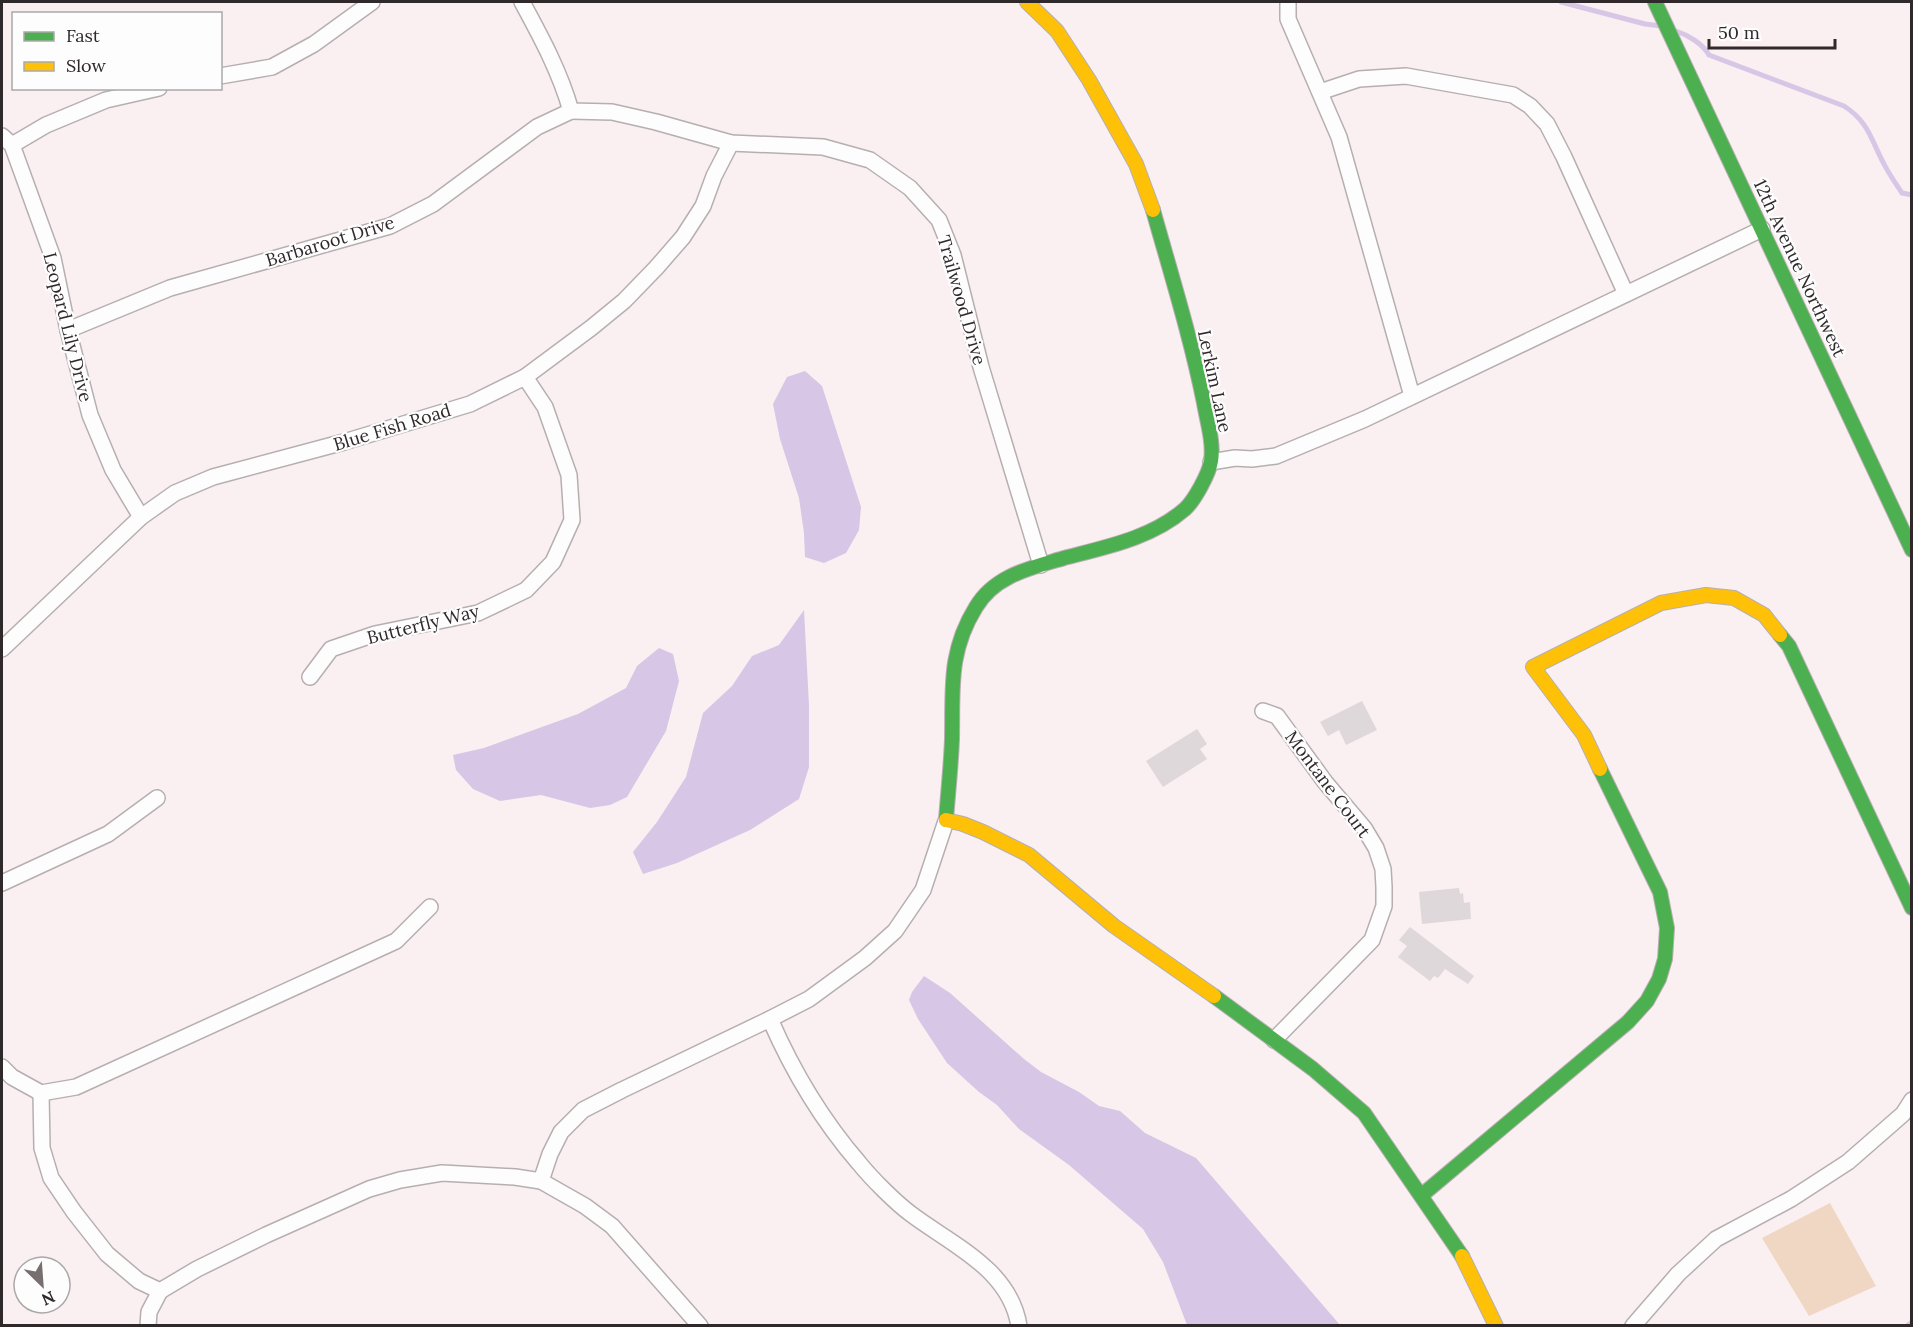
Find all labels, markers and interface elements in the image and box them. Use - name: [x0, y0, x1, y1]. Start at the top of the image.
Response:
- legend: [12, 12, 222, 90]
- scale bar: [1709, 12, 1835, 50]
- text: 50 m: [1718, 21, 1760, 44]
- text: Fast: [66, 24, 100, 47]
- text: Slow: [66, 54, 106, 77]
- street label: 12th Avenue Northwest: [1749, 175, 1851, 361]
- street label: Barbaroot Drive: [263, 210, 397, 272]
- street label: Trailwood Drive: [932, 232, 992, 368]
- street label: Leopard Lily Drive: [38, 250, 98, 404]
- street label: Lerkim Lane: [1193, 328, 1237, 435]
- street label: Blue Fish Road: [330, 398, 454, 456]
- street label: Butterfly Way: [364, 599, 482, 649]
- street label: Montane Court: [1280, 726, 1376, 842]
- north arrow: [12, 1255, 72, 1315]
- text: N: [39, 1287, 58, 1310]

